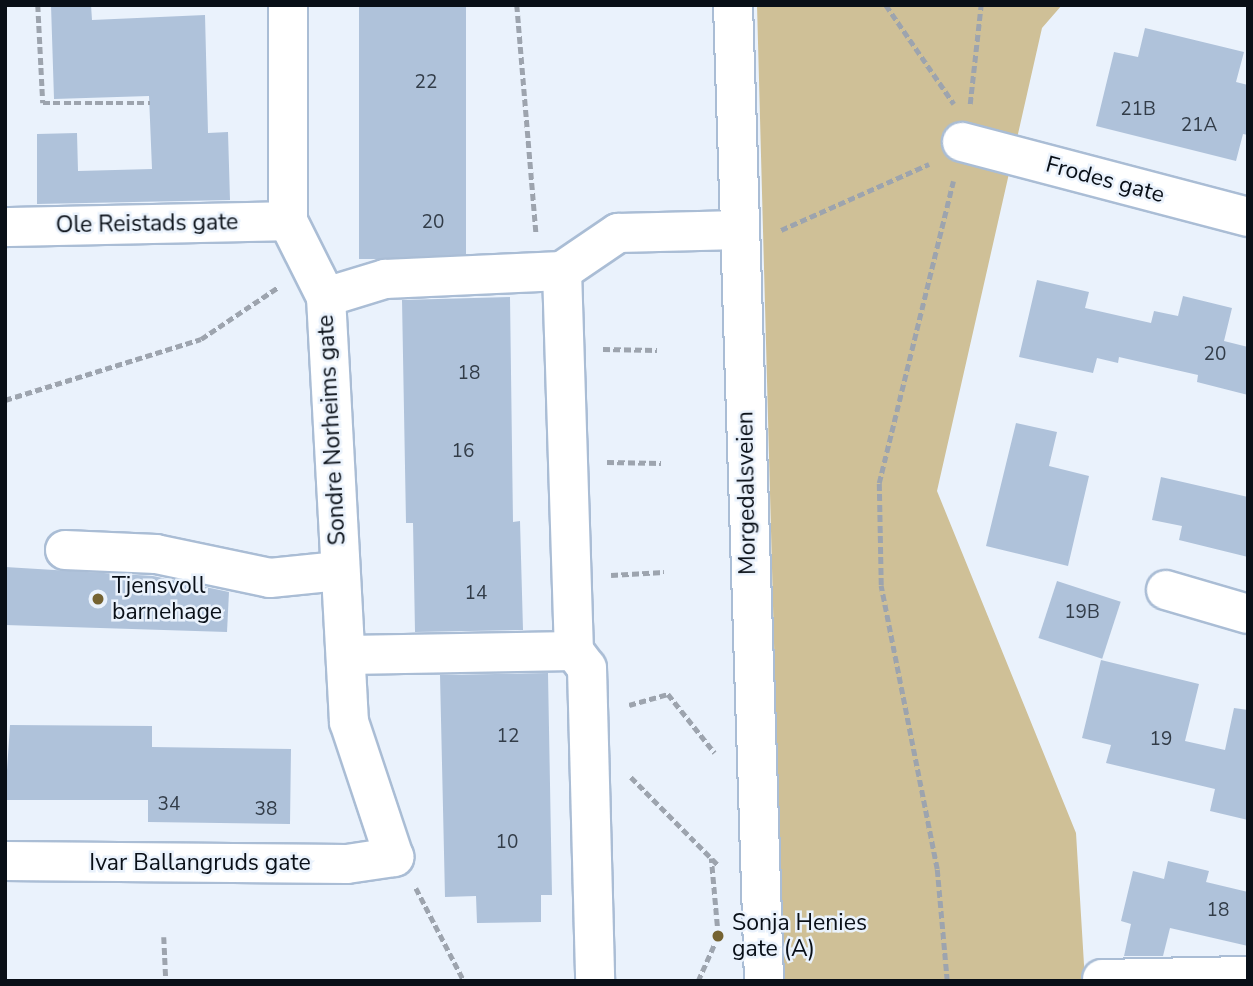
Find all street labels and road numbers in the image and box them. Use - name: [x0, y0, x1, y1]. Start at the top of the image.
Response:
- street label: Frodes gate: [1043, 151, 1167, 209]
- street label: Ole Reistads gate: [55, 209, 239, 239]
- street label: Sondre Norheims gate: [312, 314, 352, 546]
- street label: Morgedalsveien: [732, 411, 762, 575]
- street label: Ivar Ballangruds gate: [89, 849, 311, 877]

